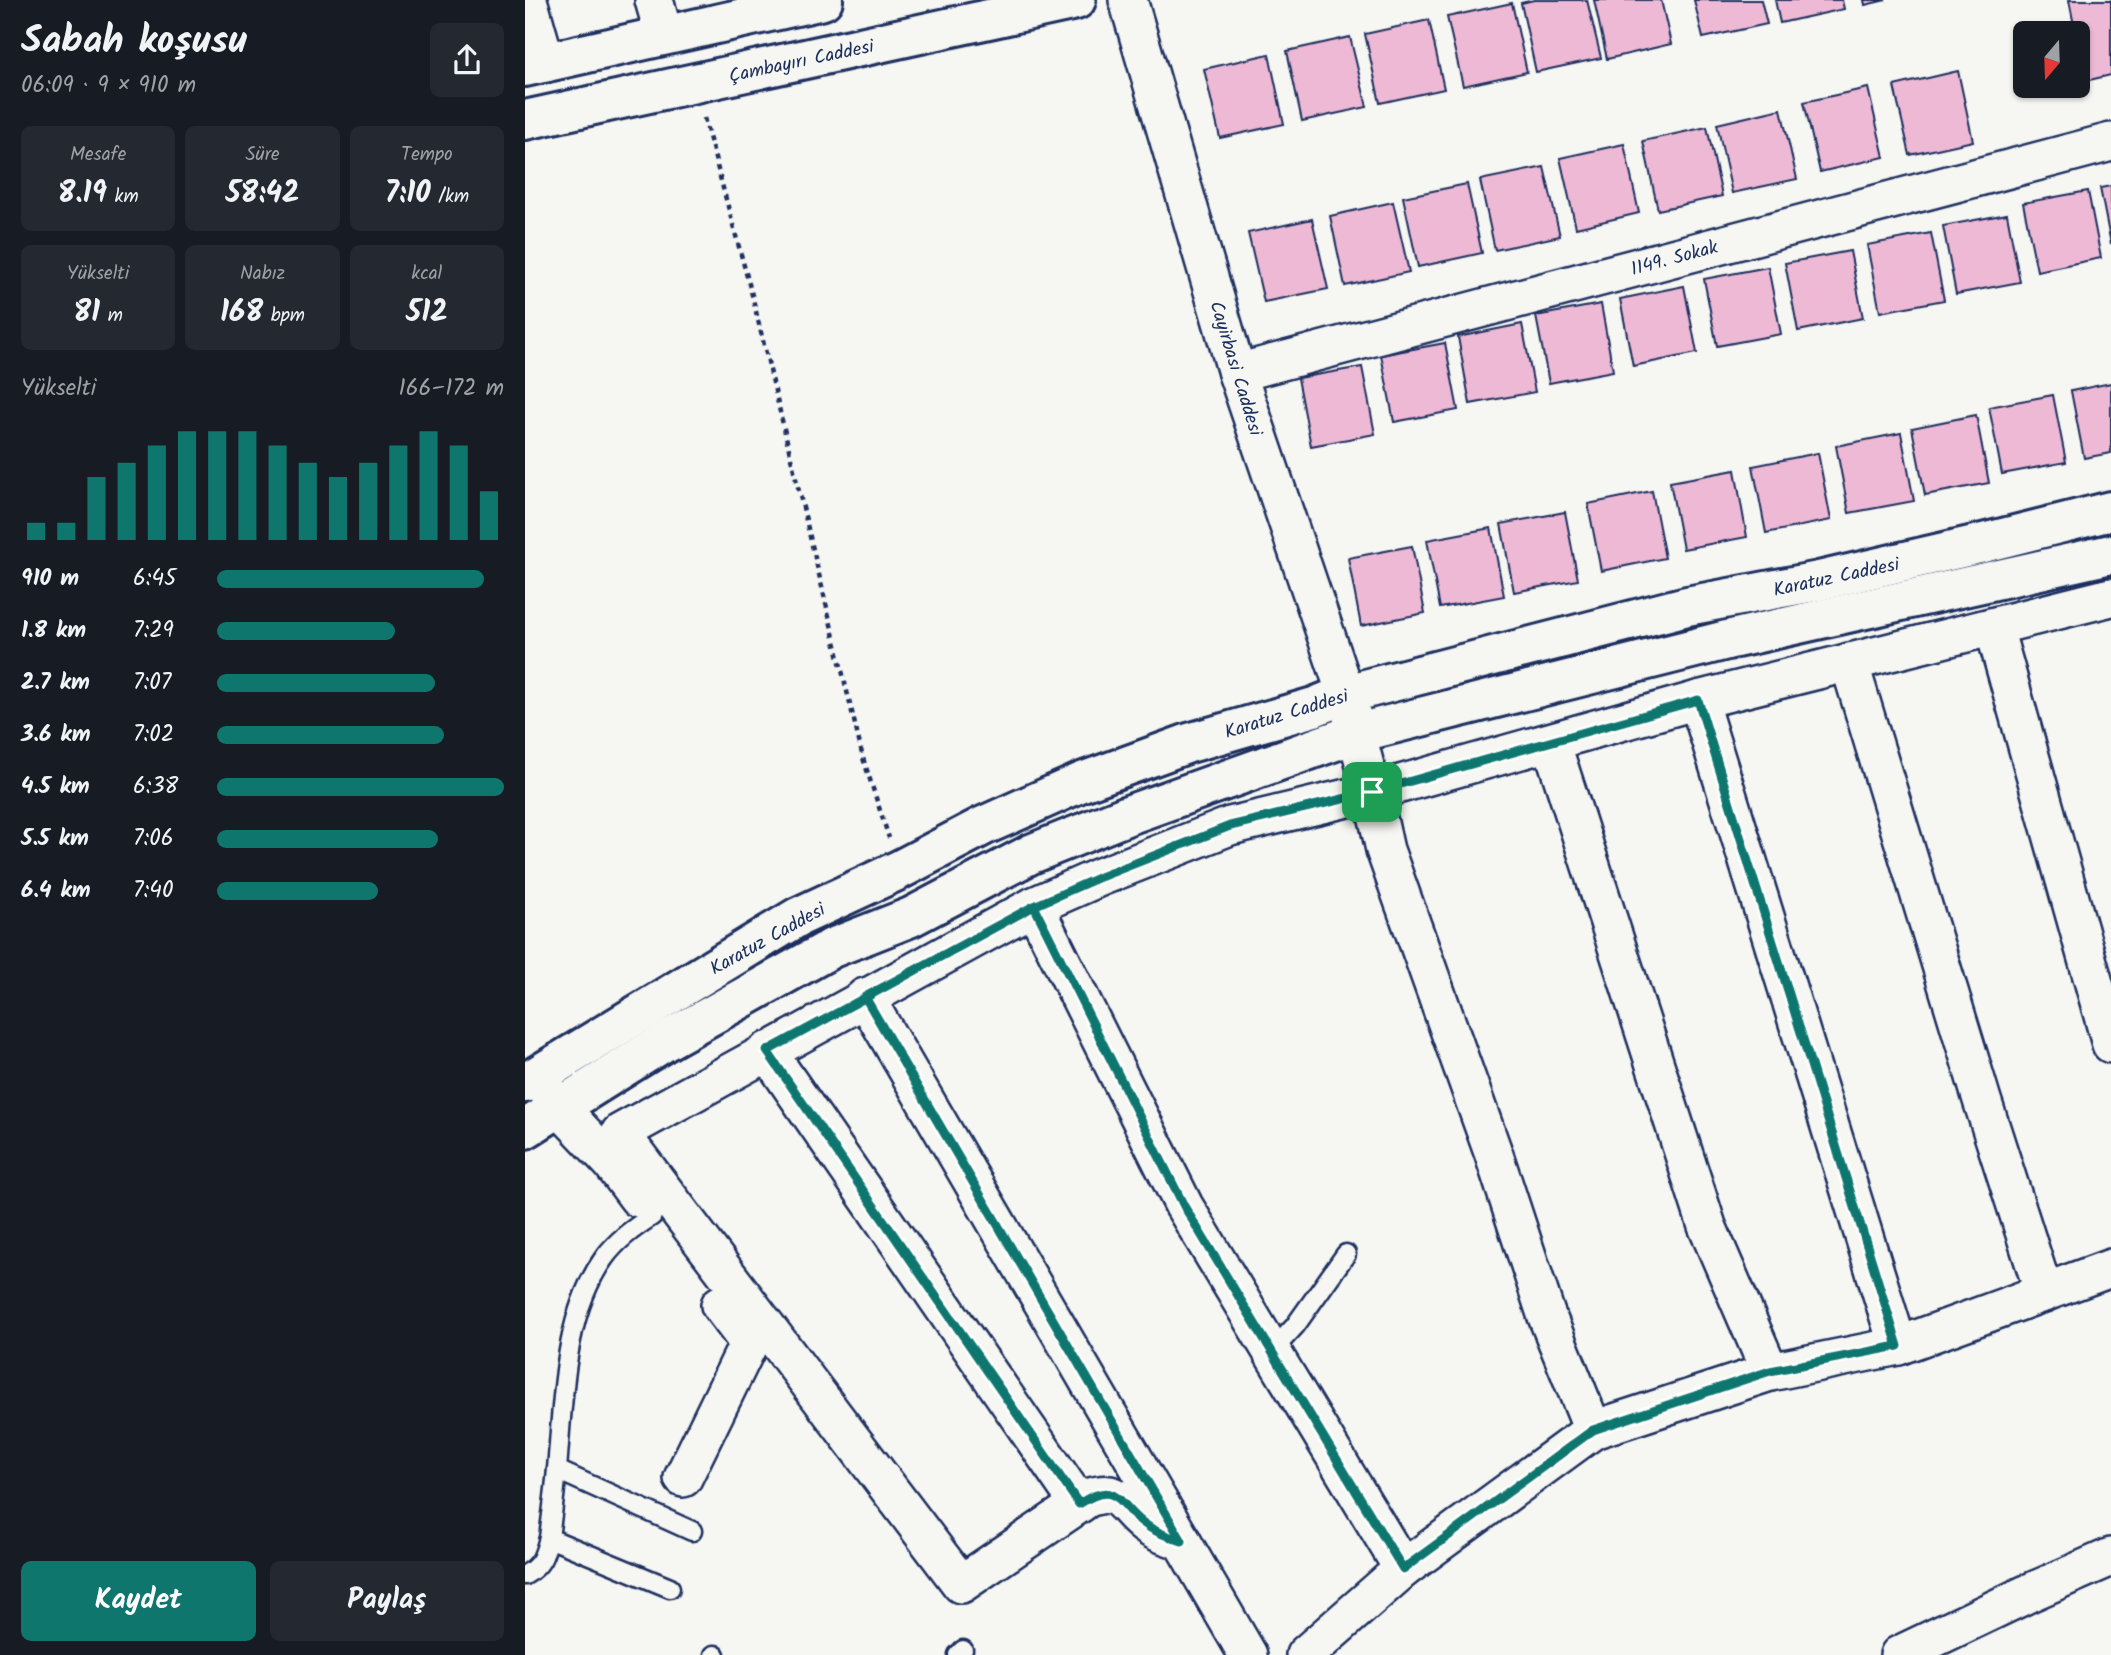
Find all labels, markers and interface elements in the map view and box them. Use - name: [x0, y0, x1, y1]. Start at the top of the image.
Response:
- text: Sabah koşusu: [21, 12, 247, 72]
- north arrow: [2013, 21, 2089, 98]
- map controls: [2013, 21, 2090, 98]
- button: share: [430, 23, 504, 97]
- street label: Çambayırı Caddesi: [726, 32, 878, 92]
- text: 06:09 · 9 × 910 m: [21, 68, 196, 104]
- text: Mesafe: [70, 140, 126, 170]
- text: Süre: [245, 140, 280, 170]
- text: Tempo: [401, 140, 453, 170]
- text: 8.19: [58, 170, 107, 218]
- text: 58:42: [225, 170, 300, 218]
- text: 7:10: [385, 170, 431, 218]
- text: km: [107, 182, 139, 212]
- text: /km: [431, 182, 469, 212]
- street label: 1149. Sokak: [1628, 233, 1722, 285]
- text: Yükselti: [67, 259, 129, 289]
- text: Nabız: [240, 259, 285, 289]
- text: kcal: [411, 259, 442, 289]
- text: 81: [73, 289, 100, 337]
- text: 168: [220, 289, 263, 337]
- text: 512: [406, 289, 448, 337]
- street label: Cayirbasi Caddesi: [1200, 297, 1270, 441]
- text: m: [100, 301, 123, 331]
- text: bpm: [263, 301, 305, 331]
- text: Yükselti: [21, 371, 96, 407]
- text: 166–172 m: [398, 371, 504, 407]
- street label: Karatuz Caddesi: [1771, 550, 1904, 606]
- text: 910 m: [21, 561, 79, 597]
- text: 6:45: [133, 561, 176, 597]
- text: 1.8 km: [21, 613, 86, 649]
- text: 7:29: [133, 613, 174, 649]
- text: 2.7 km: [21, 665, 90, 701]
- text: 7:07: [133, 665, 171, 701]
- street label: Karatuz Caddesi: [1221, 681, 1354, 748]
- text: 3.6 km: [21, 717, 91, 753]
- text: 7:02: [133, 717, 174, 753]
- pin: [1342, 762, 1402, 822]
- text: 4.5 km: [21, 769, 90, 805]
- text: 6:38: [133, 769, 178, 805]
- icon: arrive: [1353, 773, 1391, 811]
- text: 5.5 km: [21, 821, 89, 857]
- text: 7:06: [133, 821, 174, 857]
- text: 6.4 km: [21, 873, 90, 909]
- text: 7:40: [133, 873, 173, 909]
- street label: Karatuz Caddesi: [705, 895, 833, 984]
- button: Kaydet: [21, 1561, 256, 1641]
- button: Paylaş: [270, 1561, 504, 1641]

